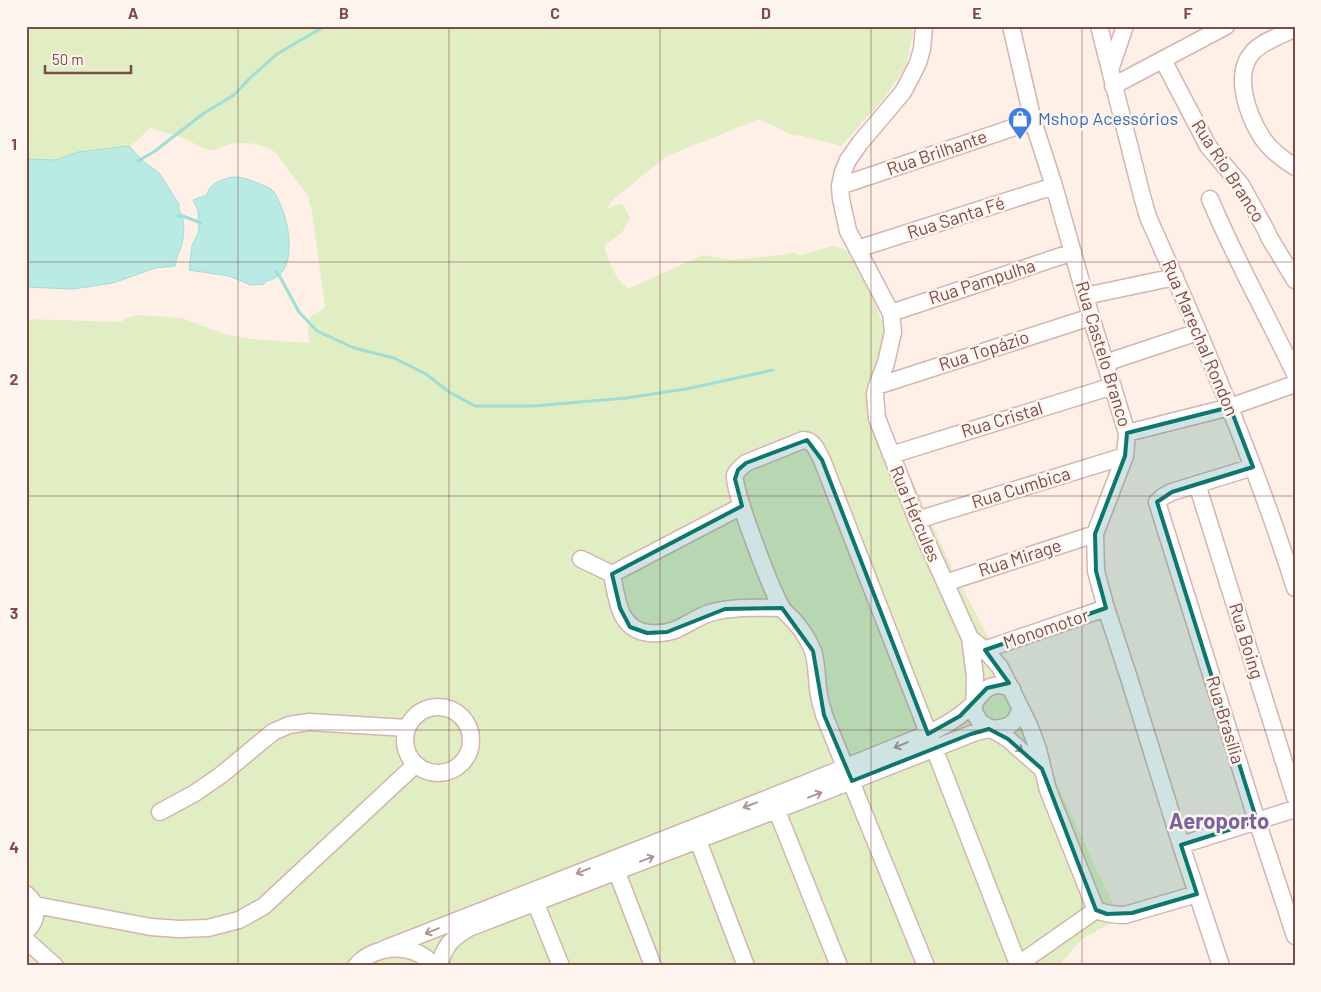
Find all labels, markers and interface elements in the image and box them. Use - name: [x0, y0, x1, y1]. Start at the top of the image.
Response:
- text: A: [128, 3, 139, 22]
- text: B: [339, 3, 349, 22]
- text: C: [550, 3, 560, 22]
- text: D: [761, 3, 771, 22]
- text: E: [972, 3, 982, 22]
- text: F: [1184, 3, 1193, 22]
- scale bar: [45, 42, 131, 74]
- text: 50 m: [52, 50, 84, 68]
- shop icon: Mshop Acessórios: [1007, 106, 1033, 140]
- place label: Mshop Acessórios: [1038, 107, 1178, 129]
- street label: Rua Rio Branco: [1187, 115, 1270, 226]
- street label: Rua Brilhante: [884, 125, 990, 179]
- text: 1: [11, 134, 17, 153]
- street label: Rua Santa Fé: [904, 191, 1007, 243]
- street label: Rua Pampulha: [926, 253, 1038, 309]
- street label: Rua Marechal Rondon: [1158, 256, 1244, 419]
- street label: Rua Castelo Branco: [1071, 278, 1137, 429]
- street label: Rua Topázio: [936, 325, 1032, 375]
- text: 2: [10, 369, 19, 388]
- street label: Rua Cristal: [958, 396, 1045, 442]
- street label: Rua Hércules: [886, 462, 946, 565]
- street label: Rua Cumbica: [969, 462, 1073, 512]
- street label: Rua Mirage: [975, 533, 1064, 581]
- street label: Rua Boing: [1225, 600, 1269, 681]
- text: 3: [10, 603, 18, 622]
- street label: Monomotor: [1000, 603, 1092, 653]
- street label: Rua Brasília: [1202, 673, 1250, 766]
- one-way arrow: [894, 741, 909, 750]
- one-way arrow: [1011, 741, 1024, 752]
- one-way arrow: [807, 790, 822, 799]
- one-way arrow: [743, 801, 758, 810]
- district label: Aeroporto: [1169, 807, 1269, 833]
- text: 4: [9, 837, 19, 856]
- one-way arrow: [639, 854, 654, 864]
- one-way arrow: [576, 867, 591, 876]
- one-way arrow: [425, 927, 440, 936]

